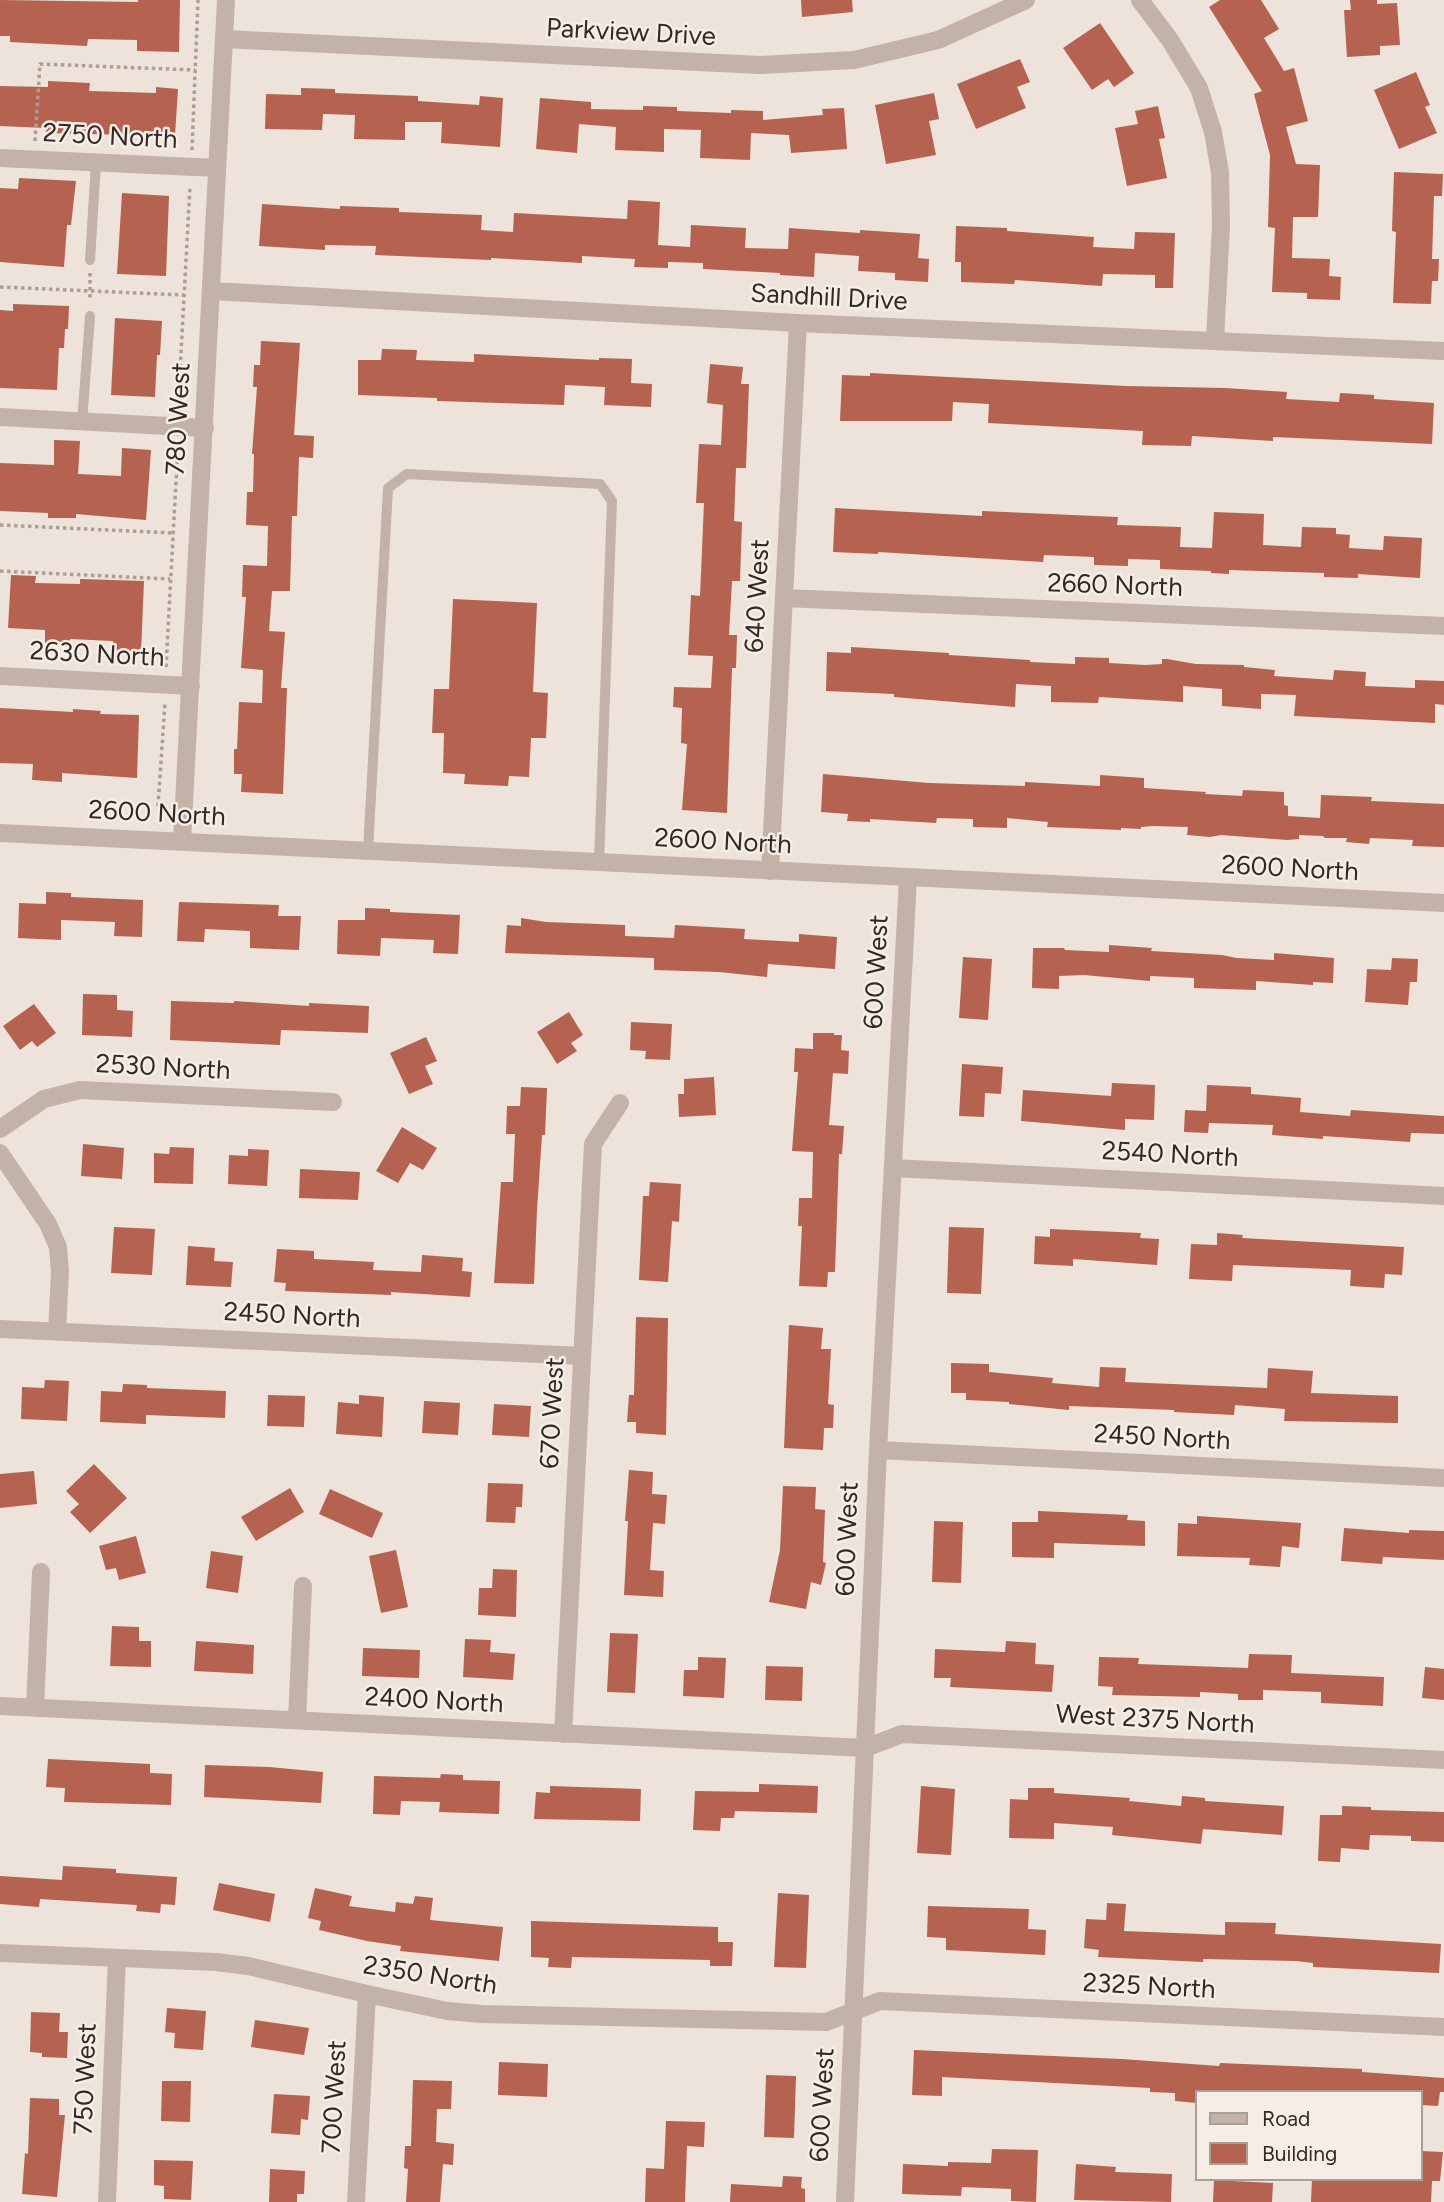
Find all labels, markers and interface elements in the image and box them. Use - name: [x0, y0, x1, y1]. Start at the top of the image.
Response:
- street label: Parkview Drive: [545, 13, 717, 53]
- street label: 2750 North: [42, 118, 178, 156]
- street label: Sandhill Drive: [750, 278, 908, 318]
- street label: 780 West: [160, 362, 198, 476]
- street label: 640 West: [739, 538, 777, 654]
- street label: 2660 North: [1047, 568, 1183, 604]
- street label: 2630 North: [29, 636, 165, 674]
- street label: 2600 North: [88, 795, 226, 833]
- street label: 2600 North: [654, 823, 792, 861]
- street label: 2600 North: [1221, 850, 1359, 888]
- street label: 600 West: [858, 914, 896, 1030]
- street label: 2530 North: [95, 1049, 231, 1087]
- street label: 2540 North: [1101, 1136, 1239, 1174]
- street label: 2450 North: [223, 1297, 361, 1335]
- street label: 670 West: [534, 1356, 572, 1470]
- street label: 2450 North: [1093, 1419, 1231, 1457]
- street label: 600 West: [830, 1481, 866, 1597]
- street label: 2400 North: [364, 1682, 504, 1720]
- street label: West 2375 North: [1055, 1699, 1255, 1741]
- street label: 2350 North: [361, 1950, 499, 2002]
- street label: 2325 North: [1082, 1968, 1216, 2006]
- street label: 750 West: [68, 2022, 104, 2136]
- street label: 700 West: [316, 2039, 354, 2155]
- street label: 600 West: [804, 2047, 842, 2163]
- legend: [1196, 2090, 1423, 2181]
- text: Road: [1262, 2106, 1310, 2131]
- text: Building: [1262, 2141, 1337, 2166]

